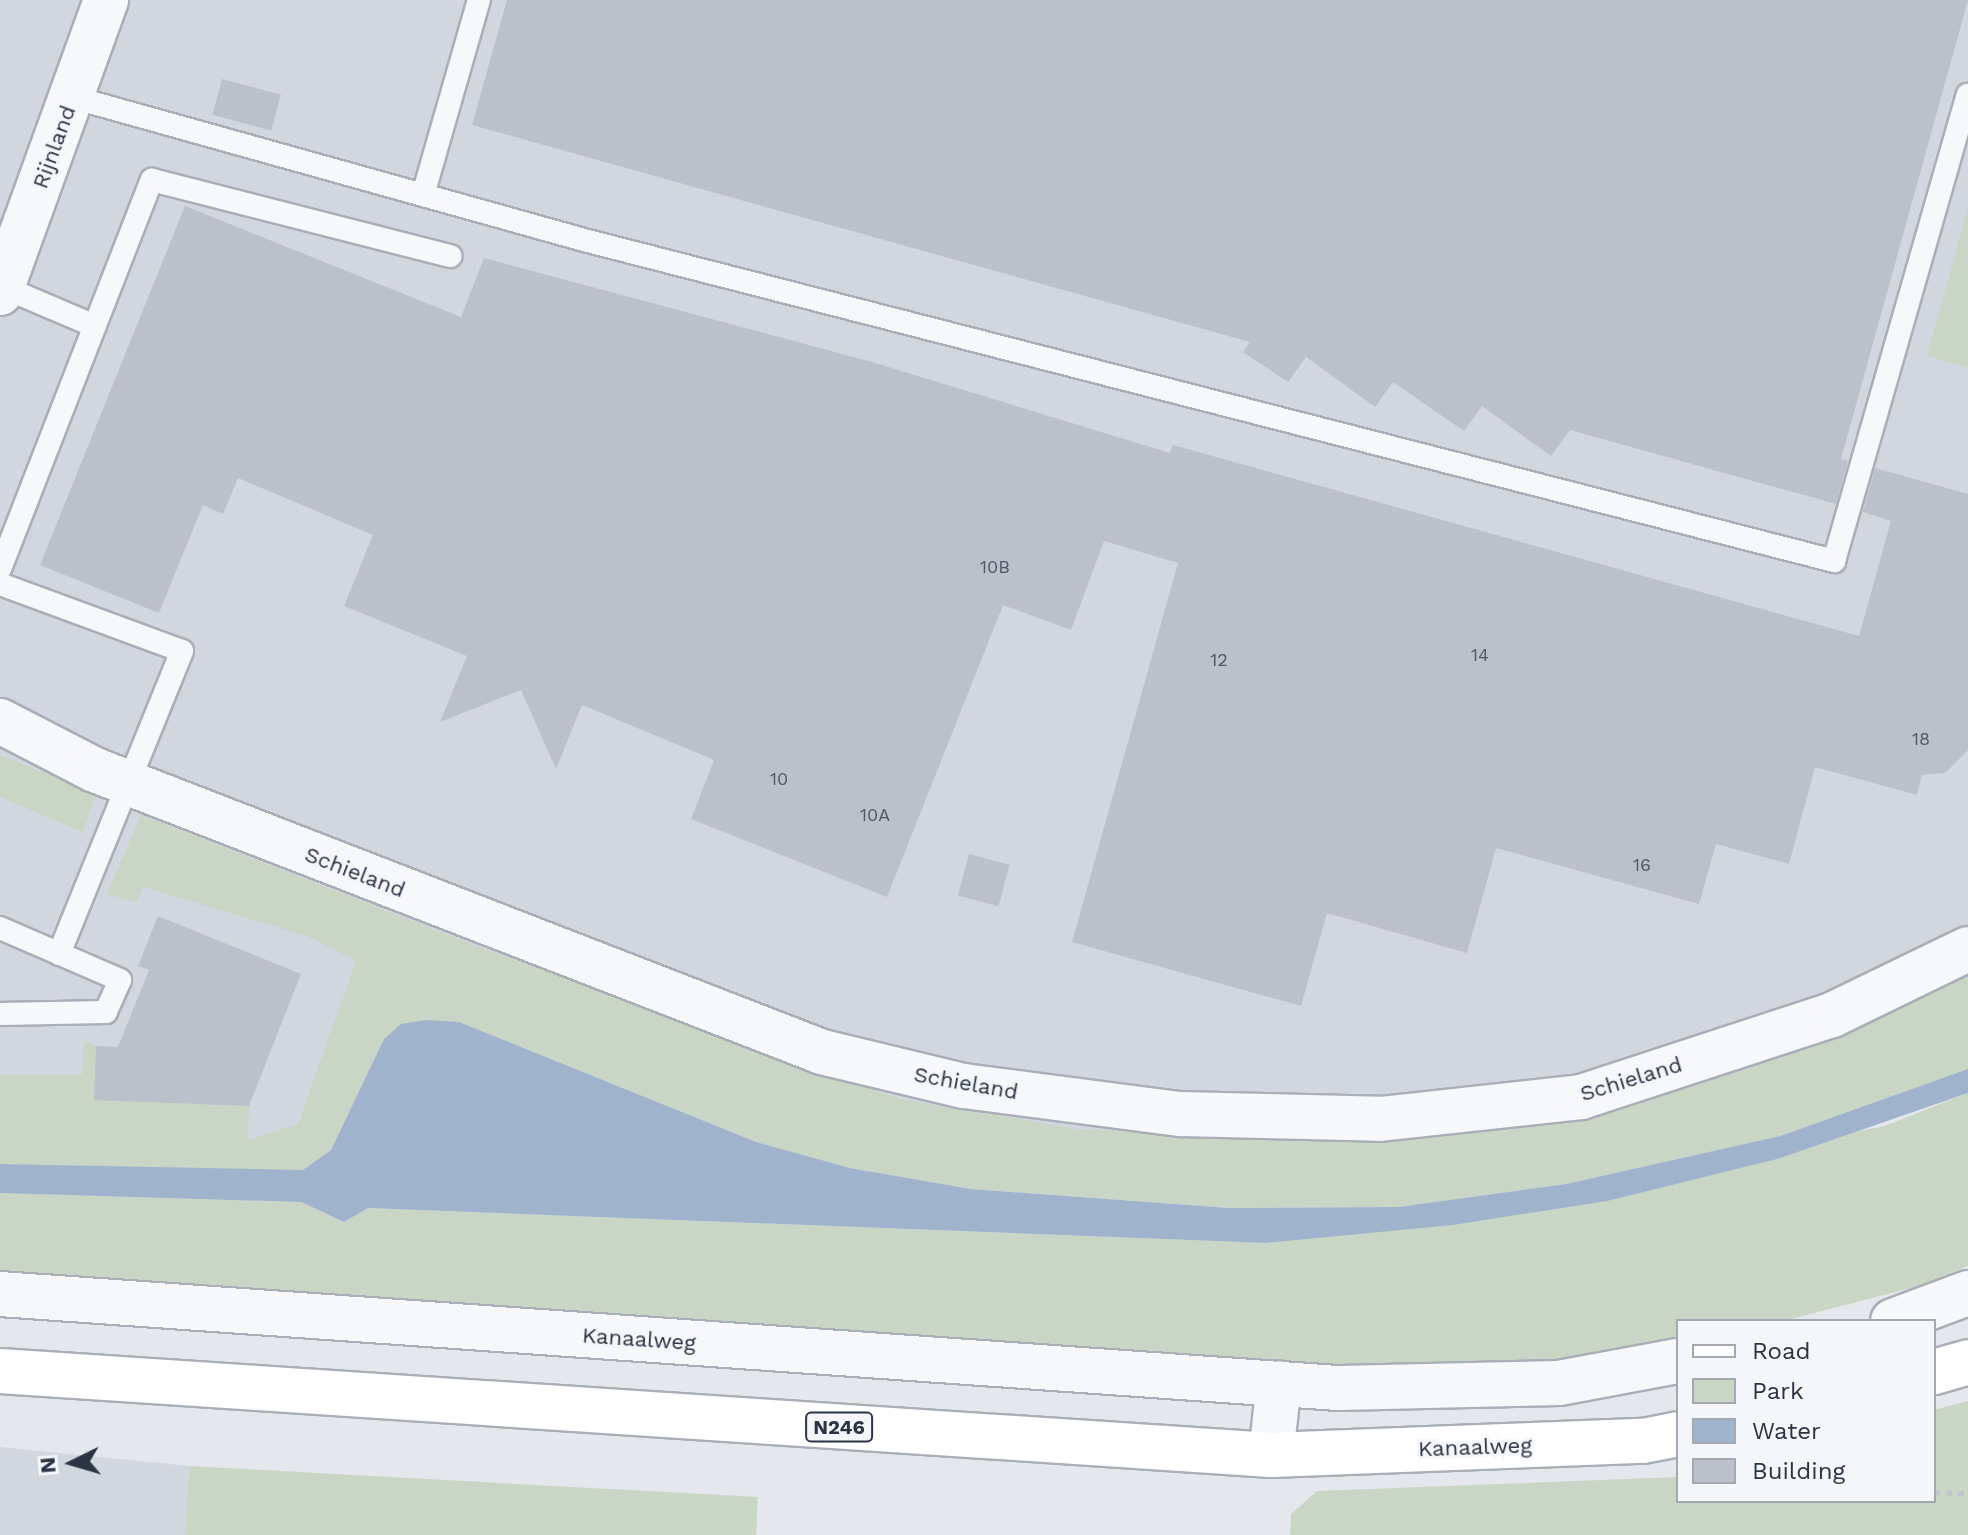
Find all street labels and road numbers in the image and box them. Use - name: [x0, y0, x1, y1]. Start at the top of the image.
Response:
- street label: Rijnland: [27, 102, 81, 192]
- street label: Schieland: [301, 841, 409, 903]
- street label: Schieland: [1577, 1051, 1685, 1107]
- street label: Schieland: [912, 1061, 1020, 1105]
- street label: Kanaalweg: [581, 1322, 697, 1356]
- road number: N246: [805, 1411, 873, 1443]
- street label: Kanaalweg: [1418, 1432, 1532, 1462]

